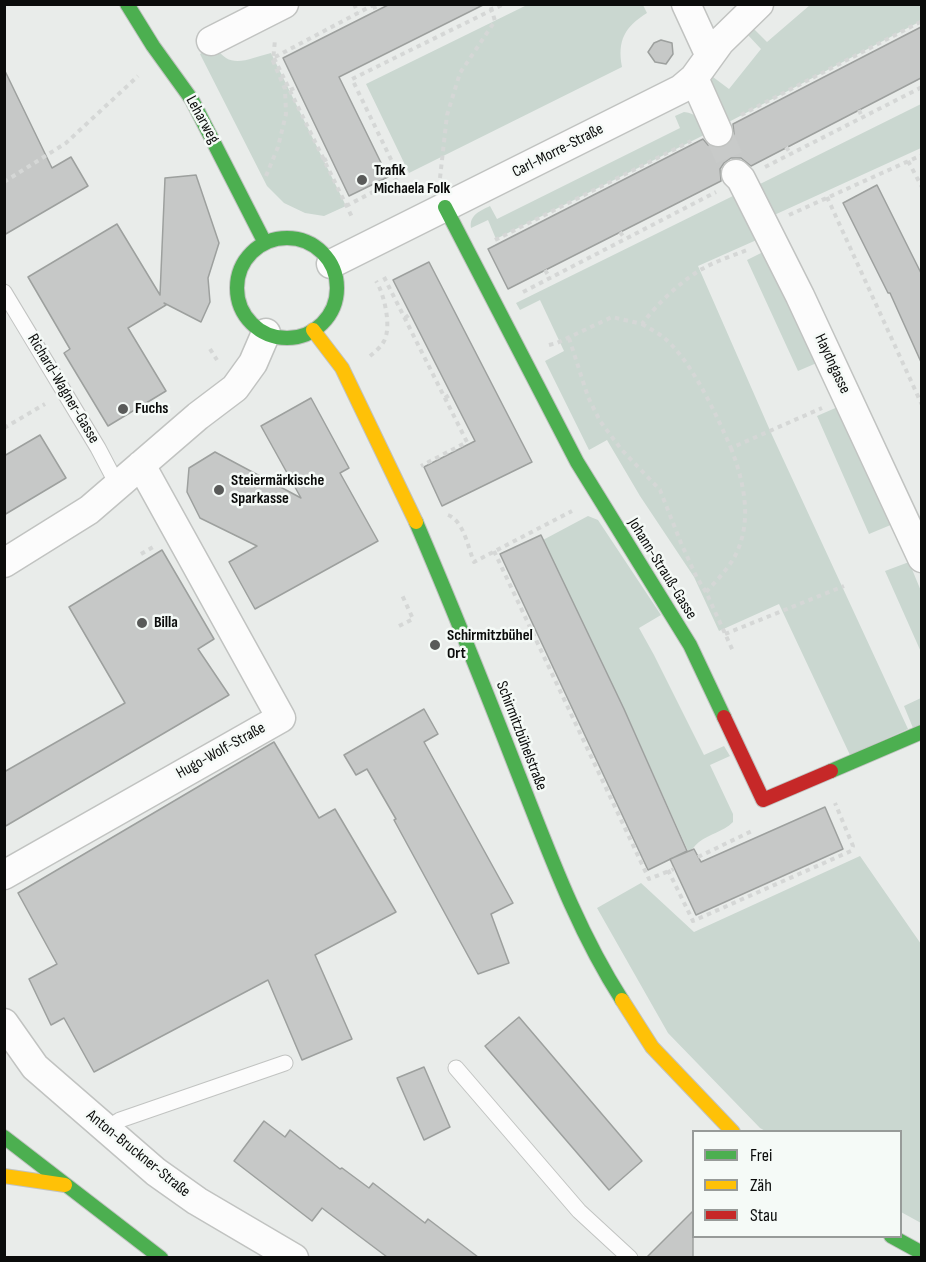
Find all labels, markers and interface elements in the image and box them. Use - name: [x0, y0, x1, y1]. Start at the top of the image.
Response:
- street label: Leharweg: [181, 93, 223, 147]
- street label: Carl-Morre-Straße: [509, 120, 607, 182]
- place label: Trafik Michaela Folk: [374, 161, 450, 199]
- marker: Trafik Michaela Folk: [355, 173, 369, 187]
- street label: Richard-Wagner-Gasse: [23, 331, 103, 447]
- street label: Haydngasse: [810, 331, 854, 397]
- place label: Fuchs: [135, 399, 169, 419]
- marker: Fuchs: [116, 402, 130, 416]
- place label: Steiermärkische Sparkasse: [231, 471, 324, 509]
- marker: Steiermärkische Sparkasse: [212, 483, 226, 497]
- street label: Johann-Strauß-Gasse: [623, 515, 701, 623]
- place label: Billa: [154, 613, 178, 633]
- marker: Billa: [135, 616, 149, 630]
- place label: Schirmitzbühel Ort: [447, 626, 533, 664]
- marker: Schirmitzbühel Ort: [428, 638, 442, 652]
- street label: Schirmitzbühelstraße: [491, 679, 551, 793]
- street label: Hugo-Wolf-Straße: [173, 719, 269, 783]
- street label: Anton-Bruckner-Straße: [82, 1106, 194, 1202]
- legend: [692, 1130, 902, 1238]
- text: Frei: [750, 1145, 772, 1166]
- text: Zäh: [750, 1175, 772, 1196]
- text: Stau: [750, 1205, 778, 1226]

